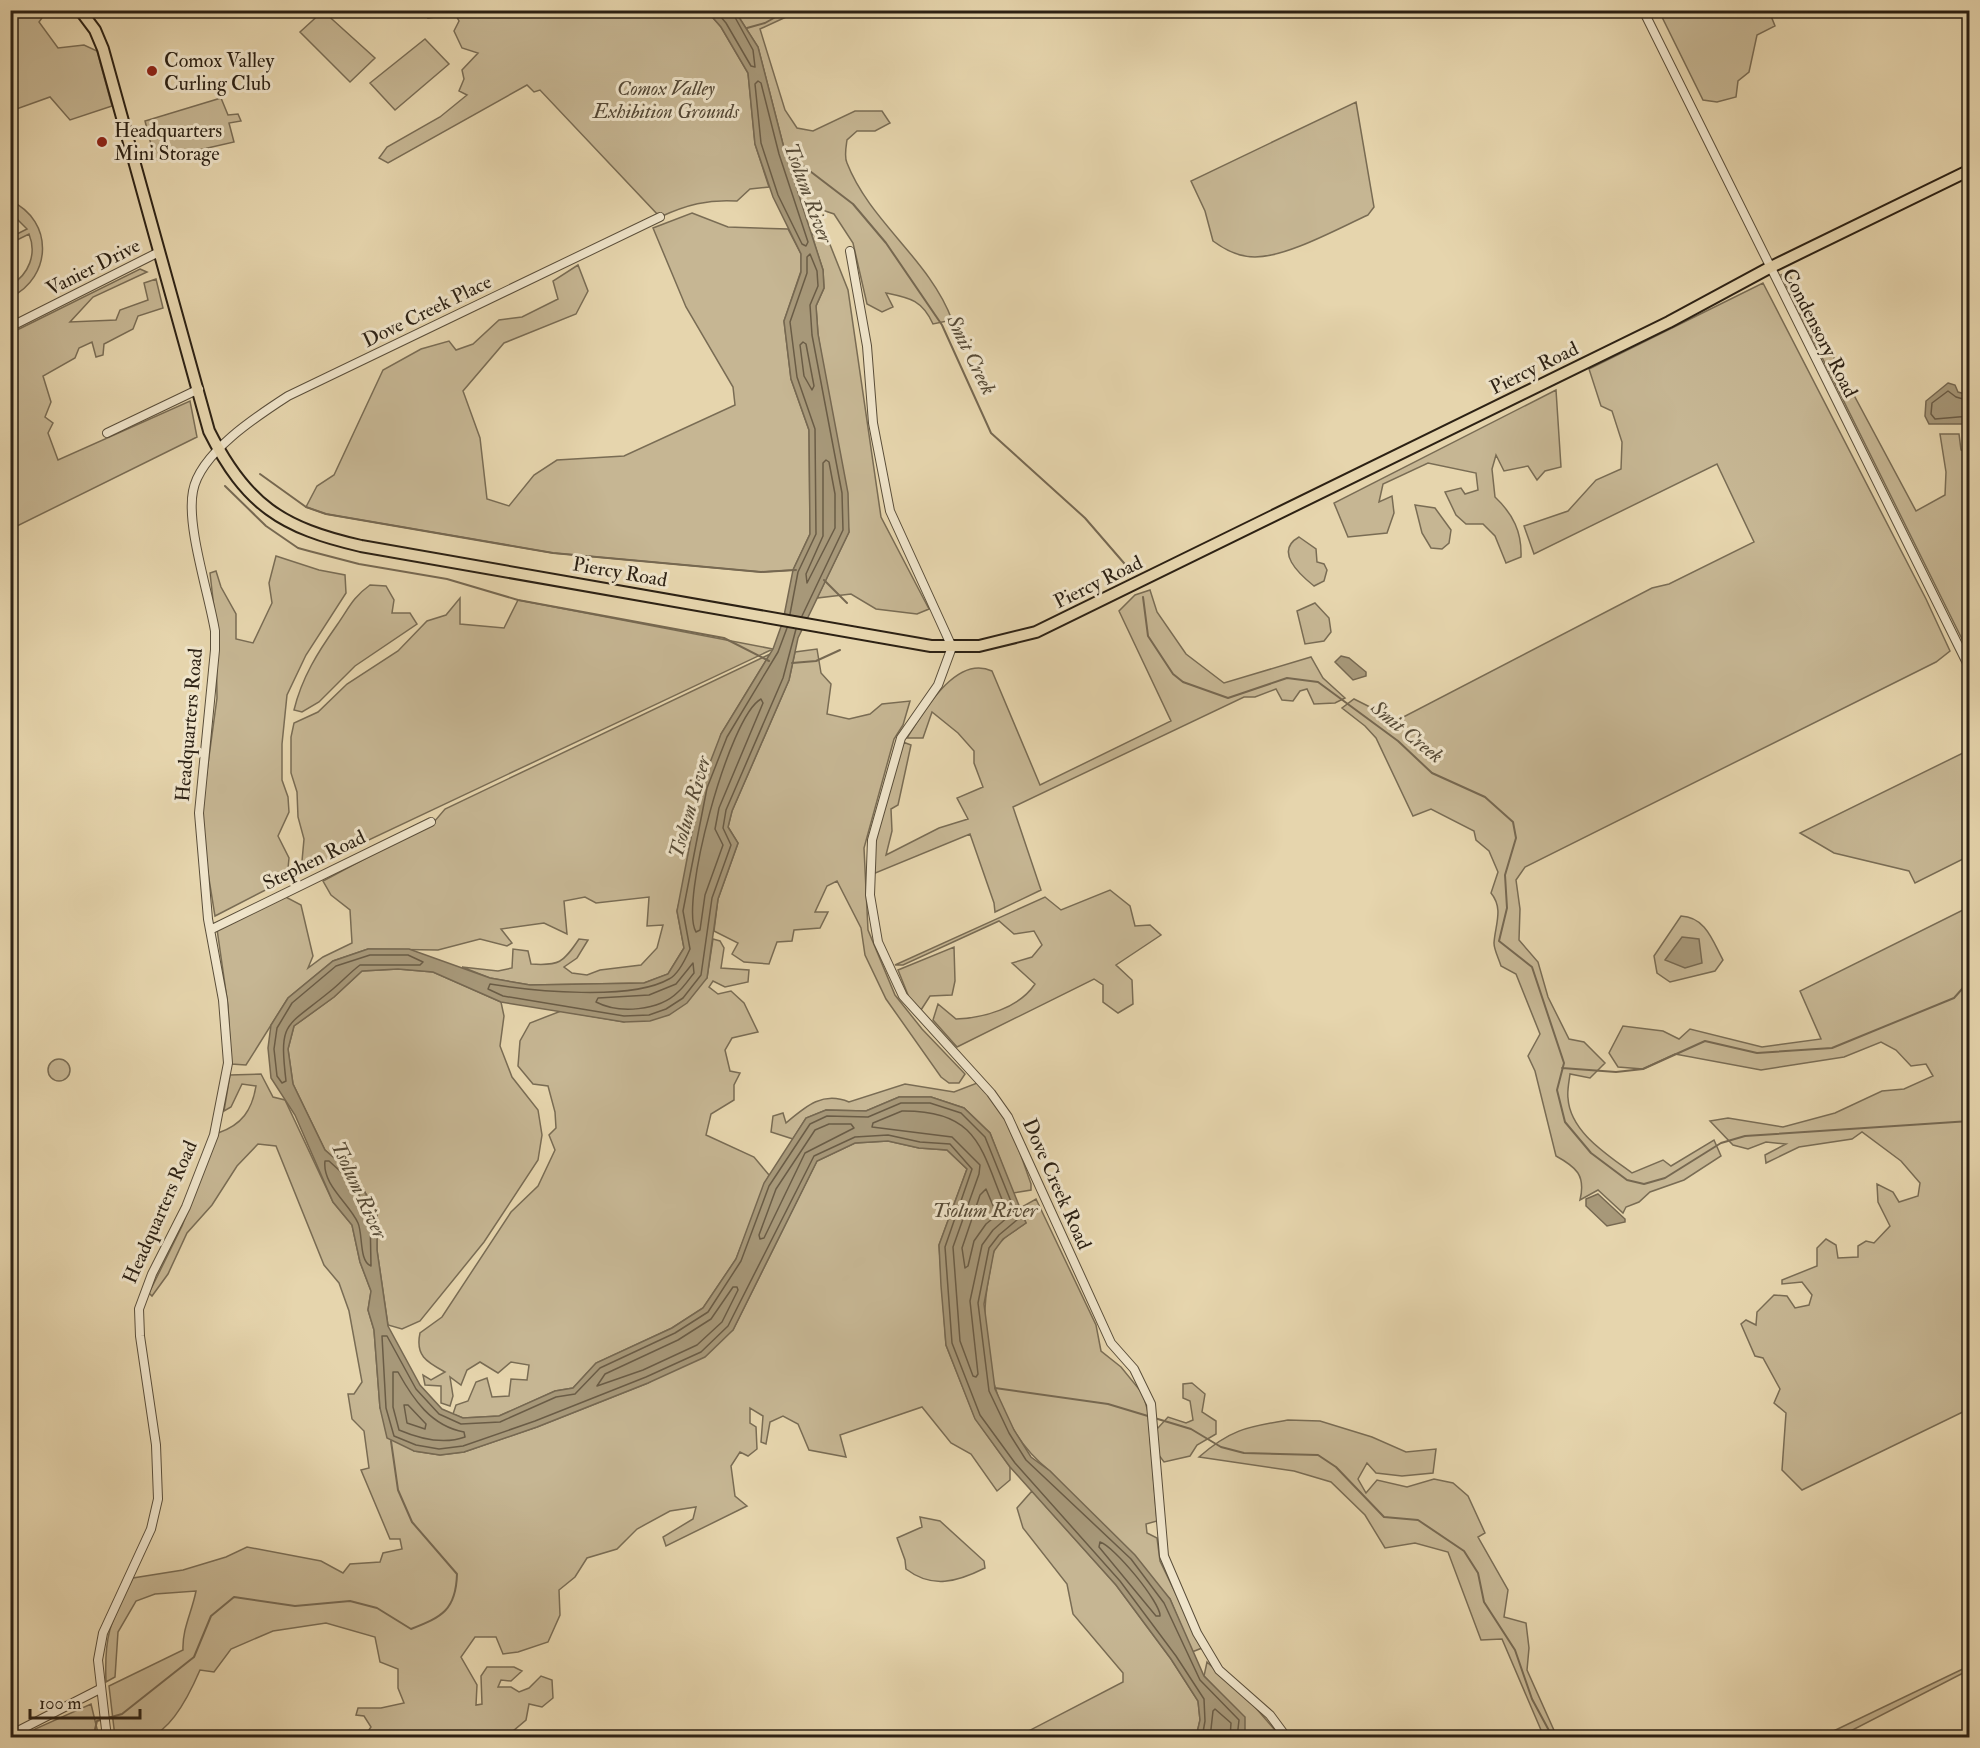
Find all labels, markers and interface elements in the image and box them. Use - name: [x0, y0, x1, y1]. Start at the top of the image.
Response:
- place label: Comox Valley Curling Club: [164, 48, 275, 96]
- marker: Comox Valley Curling Club: [145, 64, 159, 78]
- park label: Comox Valley Exhibition Grounds: [591, 76, 740, 124]
- place label: Headquarters Mini Storage: [114, 118, 222, 166]
- marker: Headquarters Mini Storage: [95, 135, 109, 149]
- water label: Tsolum River: [777, 139, 839, 248]
- street label: Vanier Drive: [42, 233, 144, 301]
- street label: Condensory Road: [1777, 264, 1863, 402]
- street label: Dove Creek Place: [358, 269, 496, 353]
- water label: Smit Creek: [940, 310, 1002, 399]
- street label: Piercy Road: [1486, 336, 1583, 400]
- street label: Piercy Road: [1050, 550, 1147, 614]
- street label: Piercy Road: [571, 551, 669, 593]
- street label: Headquarters Road: [170, 647, 208, 803]
- water label: Smit Creek: [1364, 694, 1449, 769]
- water label: Tsolum River: [663, 752, 718, 861]
- street label: Stephen Road: [259, 824, 370, 896]
- street label: Dove Creek Road: [1017, 1115, 1097, 1254]
- street label: Headquarters Road: [117, 1136, 203, 1288]
- water label: Tsolum River: [325, 1137, 394, 1244]
- water label: Tsolum River: [933, 1197, 1039, 1224]
- scale bar: [30, 1682, 140, 1720]
- text: 100 m: [39, 1692, 82, 1715]

